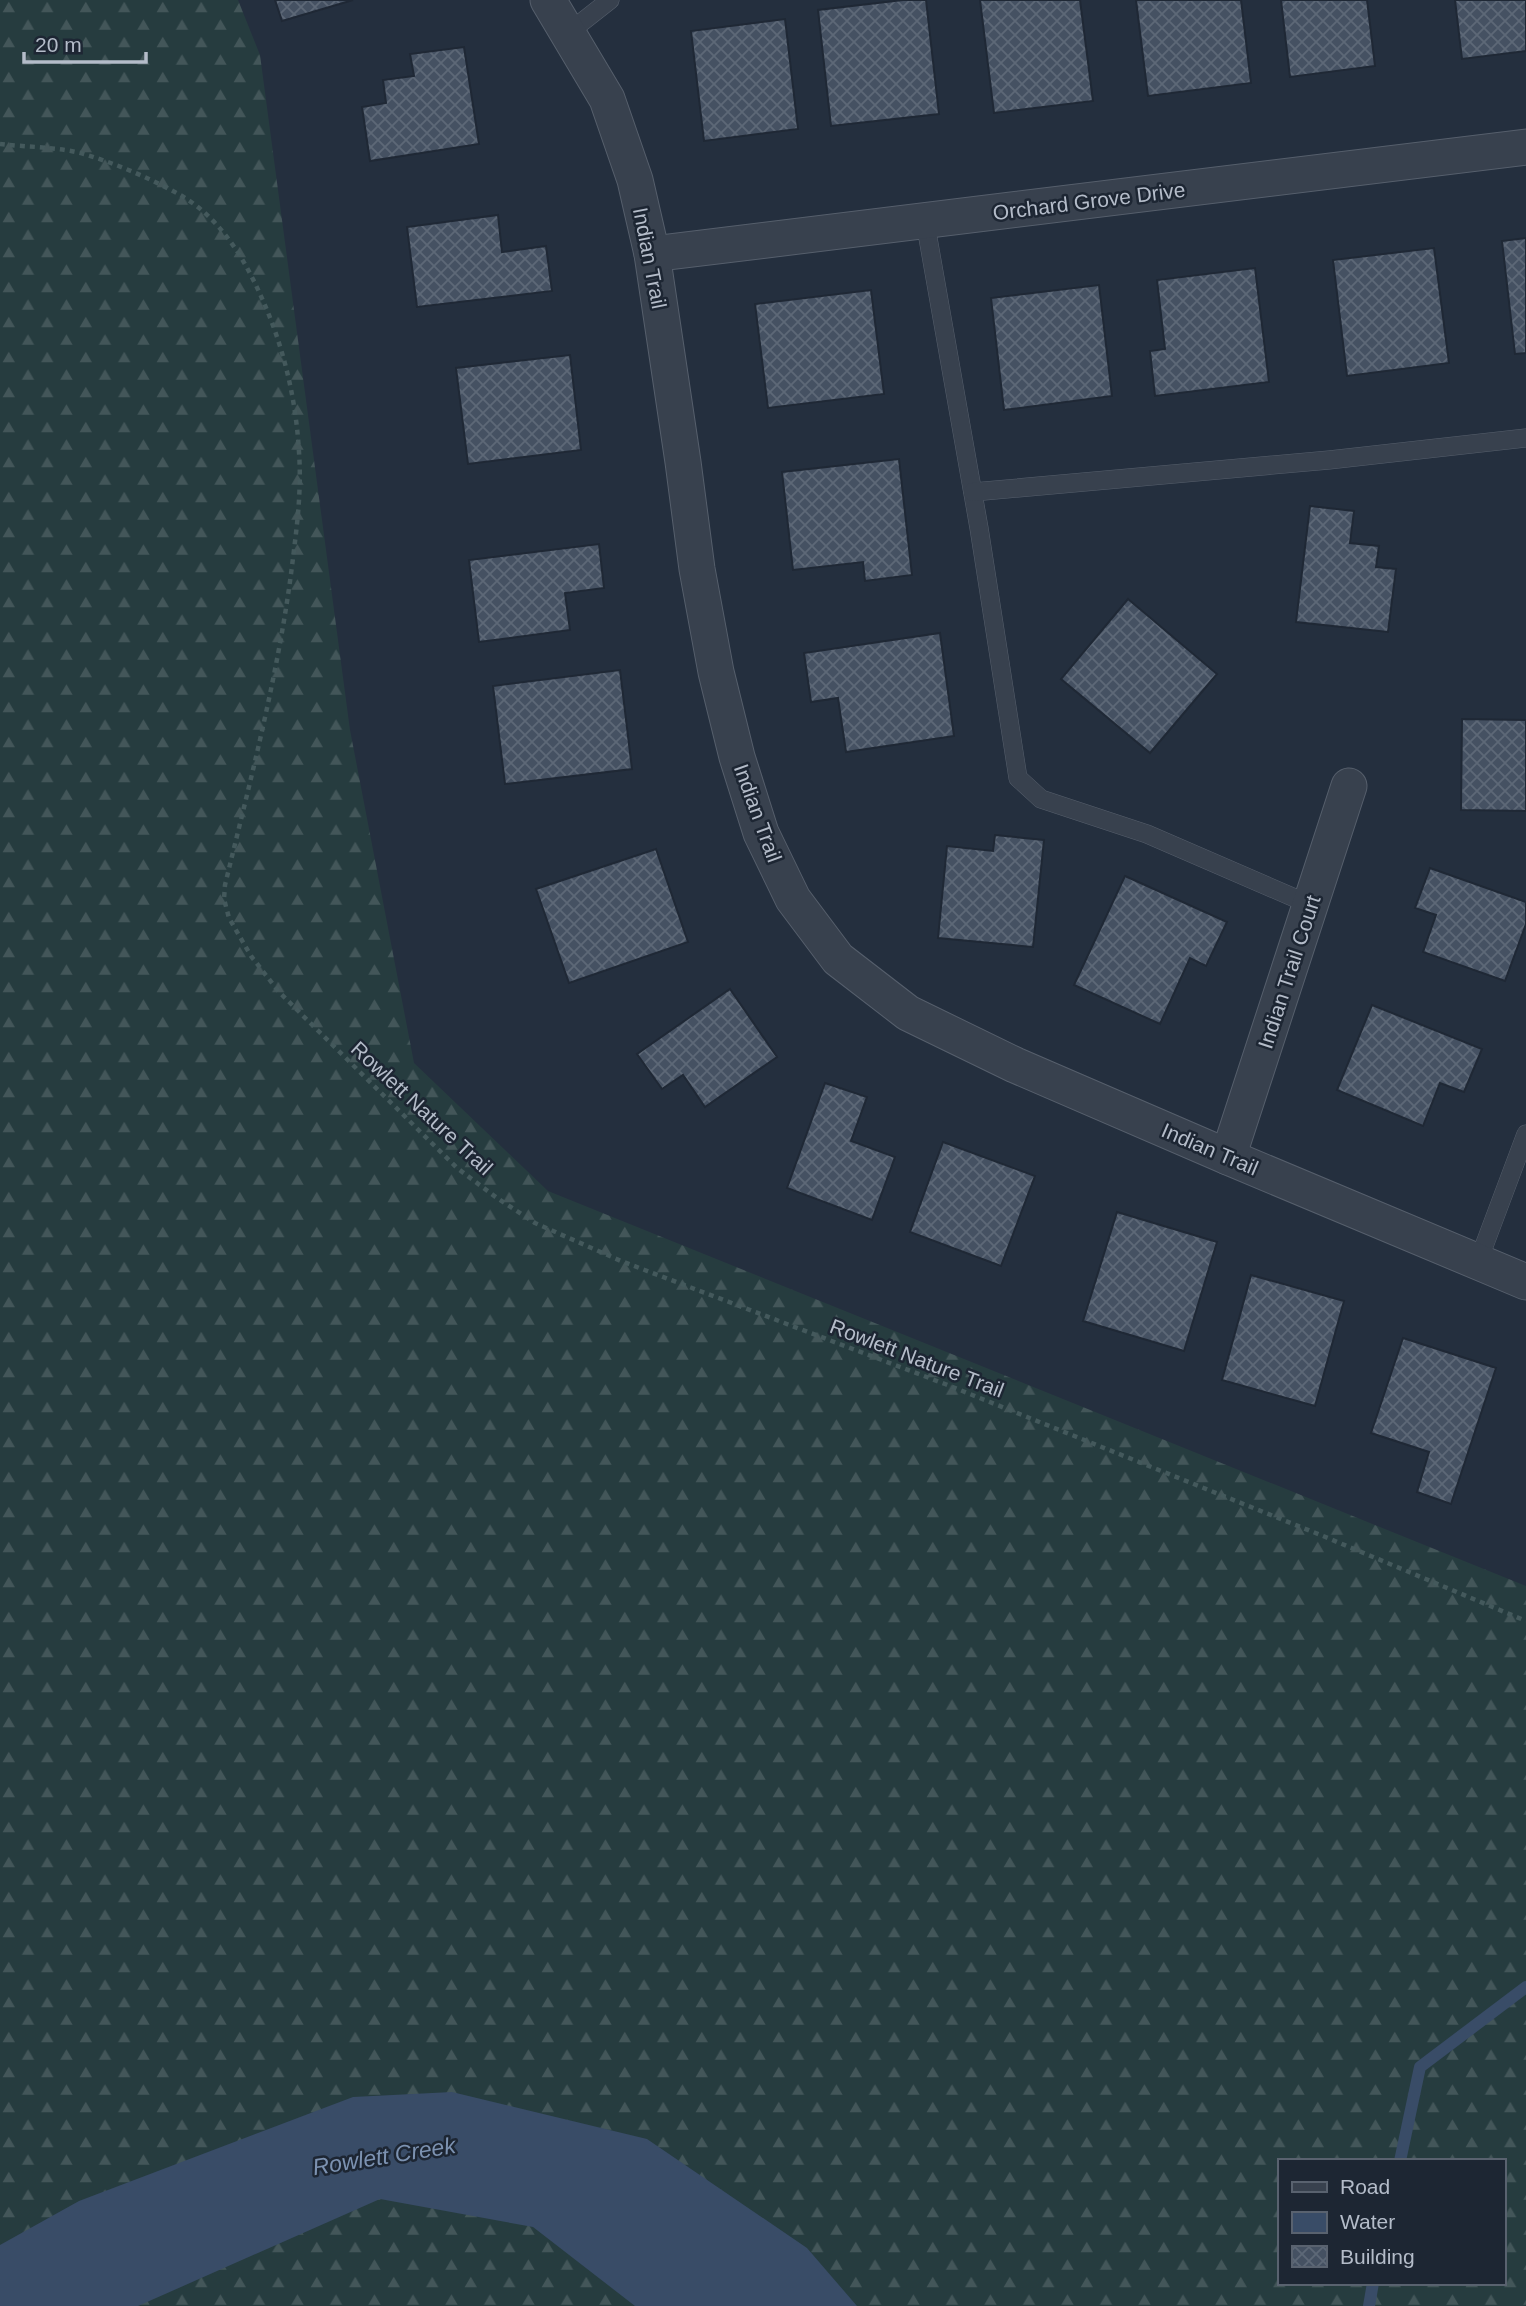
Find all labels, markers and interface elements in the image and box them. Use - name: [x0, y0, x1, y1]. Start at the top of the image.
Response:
- scale bar: [24, 21, 147, 65]
- text: 20 m: [35, 33, 82, 56]
- street label: Orchard Grove Drive: [991, 178, 1187, 224]
- street label: Indian Trail: [629, 205, 671, 311]
- street label: Indian Trail: [730, 761, 786, 865]
- street label: Indian Trail Court: [1253, 892, 1325, 1052]
- street label: Rowlett Nature Trail: [347, 1037, 497, 1179]
- street label: Indian Trail: [1158, 1118, 1262, 1180]
- street label: Rowlett Nature Trail: [827, 1314, 1007, 1402]
- water label: Rowlett Creek: [311, 2132, 459, 2180]
- legend: [1278, 2159, 1505, 2285]
- text: Road: [1340, 2175, 1390, 2198]
- text: Water: [1340, 2210, 1395, 2233]
- text: Building: [1340, 2245, 1415, 2268]

